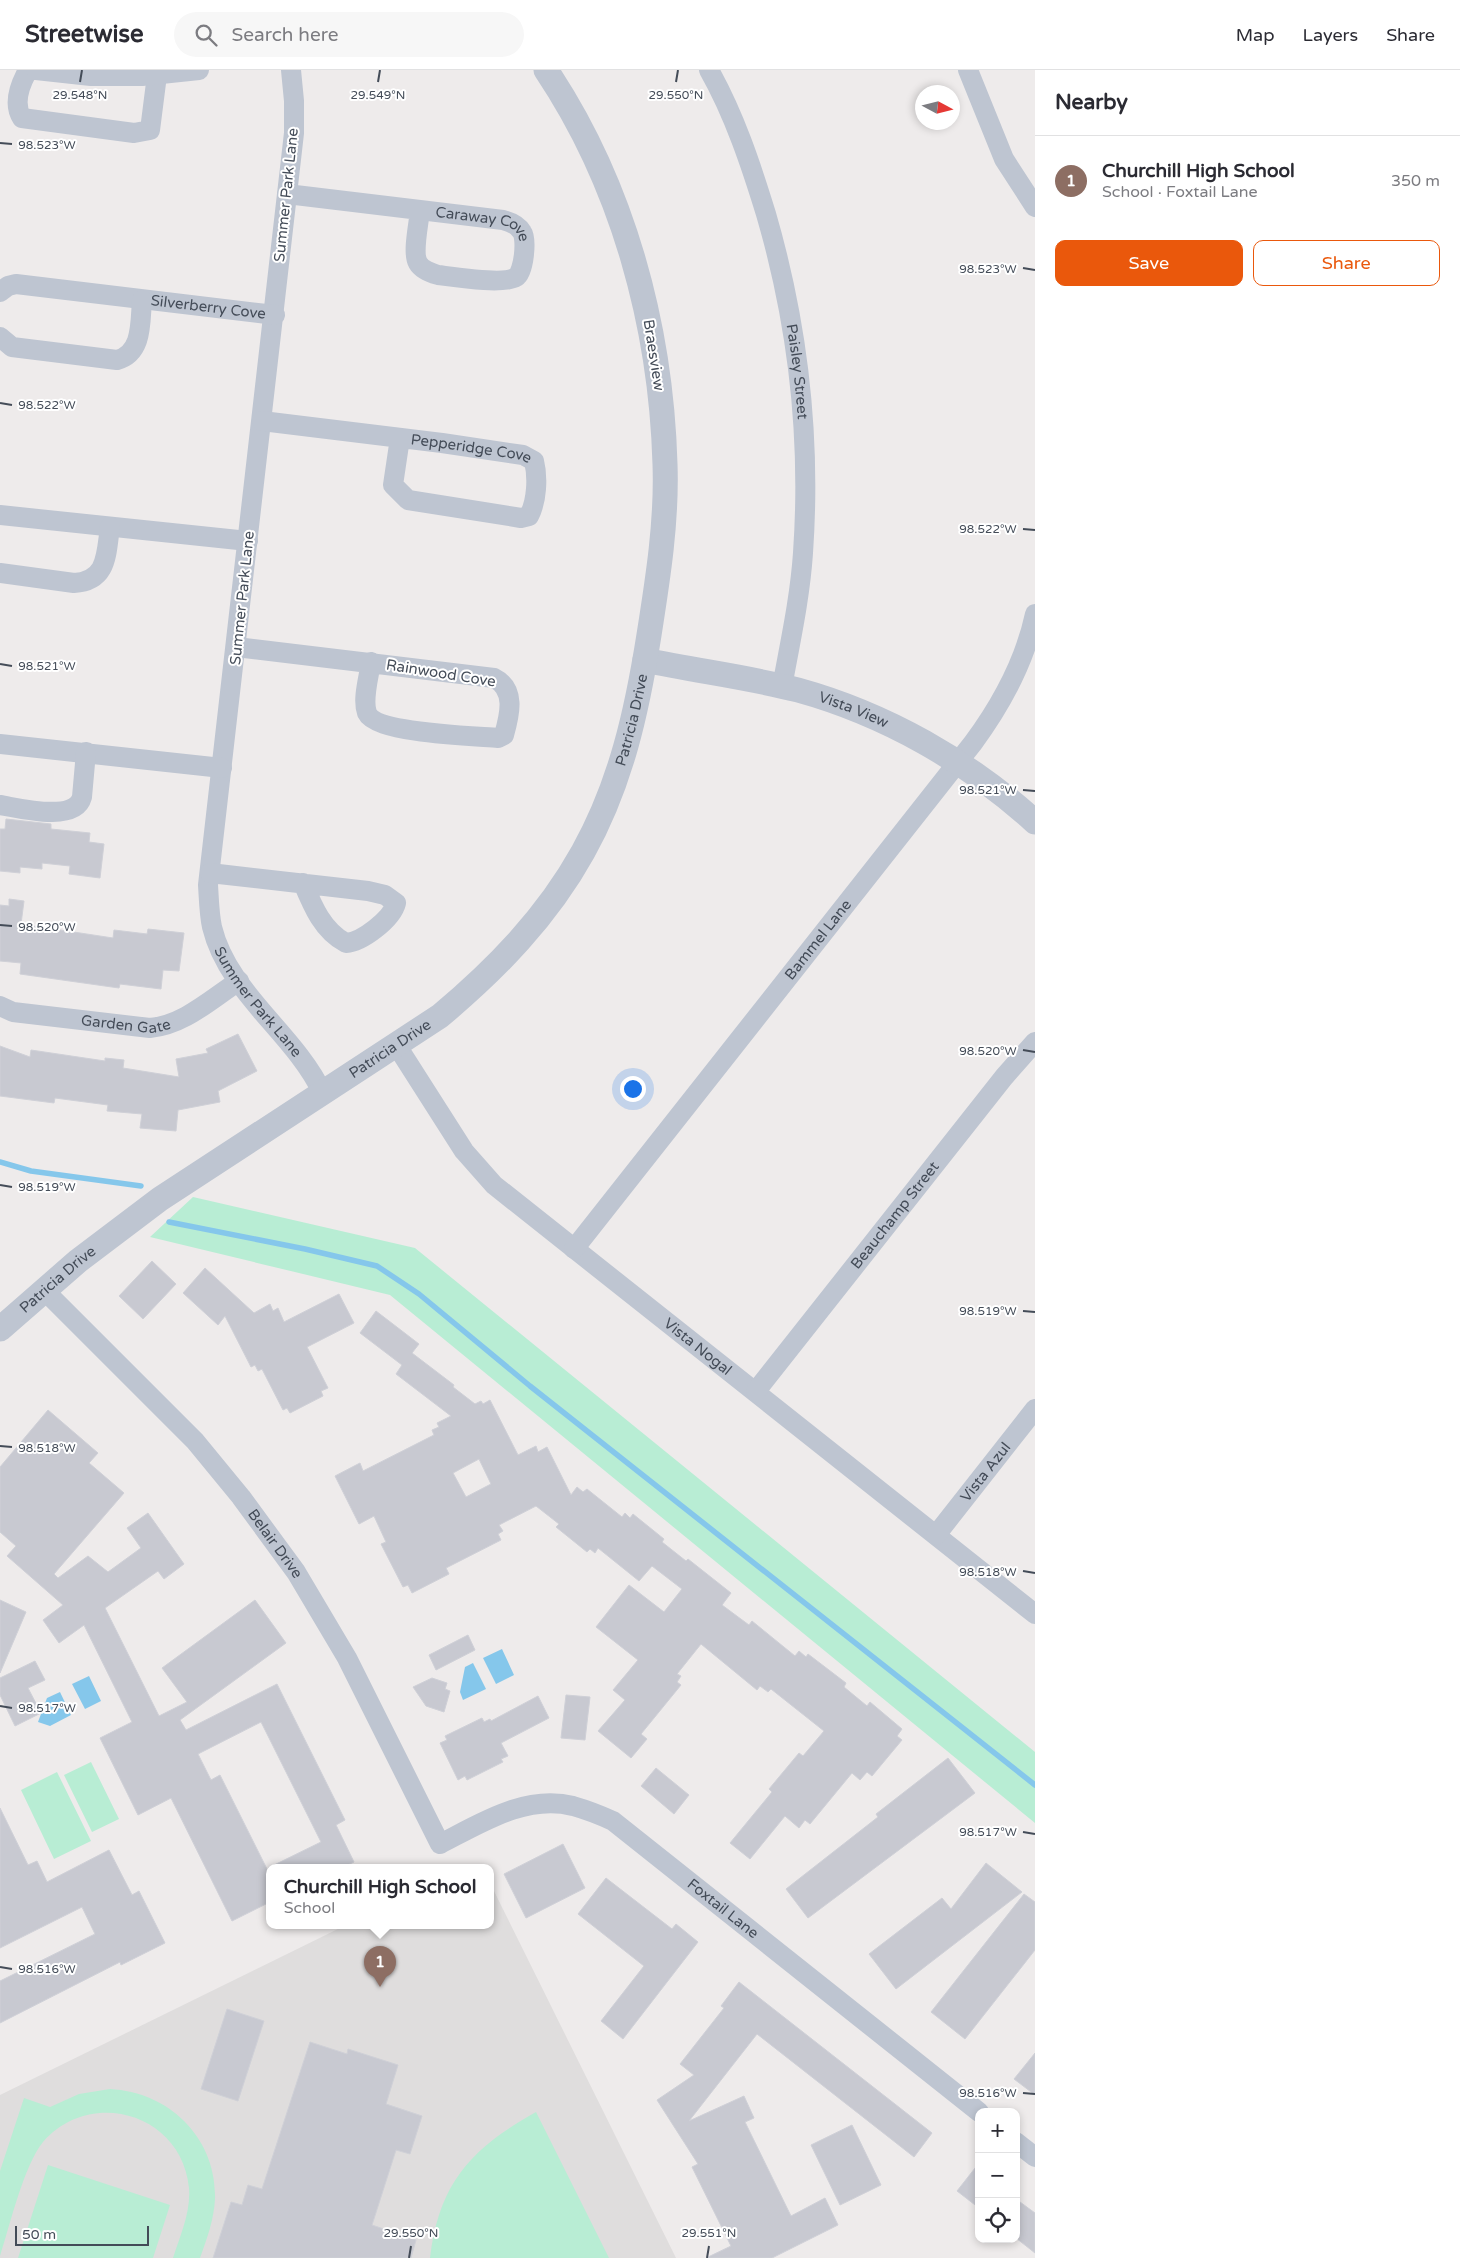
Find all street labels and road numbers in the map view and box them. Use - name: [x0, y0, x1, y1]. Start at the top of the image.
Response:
- street label: Summer Park Lane: [270, 127, 302, 263]
- street label: Caraway Cove: [435, 203, 533, 243]
- street label: Silverberry Cove: [150, 291, 267, 323]
- street label: Braesview: [639, 318, 669, 392]
- street label: Paisley Street: [782, 322, 812, 420]
- street label: Pepperidge Cove: [410, 430, 535, 467]
- street label: Summer Park Lane: [226, 530, 258, 666]
- street label: Rainwood Cove: [385, 655, 497, 691]
- street label: Patricia Drive: [611, 672, 651, 768]
- street label: Vista View: [817, 688, 892, 732]
- street label: Bammel Lane: [781, 896, 855, 983]
- street label: Summer Park Lane: [210, 944, 306, 1061]
- street label: Garden Gate: [80, 1011, 173, 1037]
- street label: Patricia Drive: [346, 1015, 434, 1082]
- street label: Beauchamp Street: [847, 1158, 943, 1273]
- street label: Patricia Drive: [16, 1242, 99, 1317]
- street label: Vista Nogal: [660, 1314, 735, 1379]
- street label: Vista Azul: [956, 1439, 1014, 1505]
- street label: Belair Drive: [244, 1506, 307, 1581]
- street label: Foxtail Lane: [684, 1875, 762, 1942]

